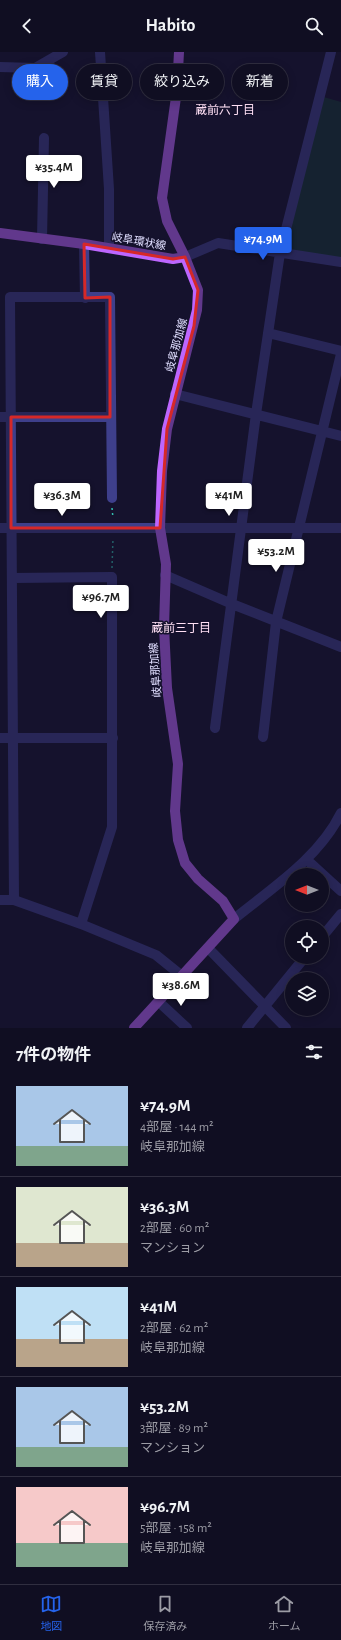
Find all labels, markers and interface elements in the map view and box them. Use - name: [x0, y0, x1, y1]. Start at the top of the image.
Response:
- icon: back: [16, 15, 38, 37]
- icon: search: [303, 15, 325, 37]
- text: Habito: [146, 17, 195, 35]
- chip: 購入: [12, 64, 68, 100]
- chip: 賃貸: [76, 64, 132, 100]
- chip: 絞り込み: [140, 64, 224, 100]
- chip: 新着: [232, 64, 288, 100]
- district label: 蔵前六丁目: [195, 104, 255, 116]
- pin: ¥35.4M: [21, 155, 87, 189]
- text: ¥35.4M: [35, 161, 73, 174]
- pin: ¥74.9M: [230, 227, 296, 261]
- street label: 岐阜環状線: [111, 230, 167, 252]
- text: ¥74.9M: [244, 233, 282, 246]
- street label: 岐阜那加線: [163, 317, 189, 373]
- pin: ¥36.3M: [29, 483, 95, 517]
- pin: ¥41M: [205, 483, 253, 517]
- text: ¥36.3M: [43, 489, 81, 502]
- text: ¥41M: [215, 489, 243, 502]
- pin: ¥53.2M: [243, 539, 309, 573]
- text: ¥53.2M: [257, 545, 295, 558]
- pin: ¥96.7M: [68, 585, 134, 619]
- text: ¥96.7M: [82, 591, 120, 604]
- district label: 蔵前三丁目: [151, 622, 211, 634]
- street label: 岐阜那加線: [147, 642, 163, 698]
- north arrow: [285, 868, 329, 912]
- map controls: [285, 868, 329, 1016]
- button: locate: [285, 920, 329, 964]
- button: layers: [285, 972, 329, 1016]
- pin: ¥38.6M: [148, 973, 214, 1007]
- text: ¥38.6M: [162, 979, 200, 992]
- icon: filters: [303, 1041, 325, 1063]
- text: 7件の物件: [16, 1046, 91, 1063]
- text: ¥74.9M: [140, 1097, 191, 1114]
- icon: home: [48, 1102, 96, 1150]
- text: 4部屋 · 144 m²: [140, 1121, 214, 1134]
- text: 岐阜那加線: [140, 1141, 205, 1154]
- text: ¥36.3M: [140, 1198, 189, 1215]
- icon: home: [48, 1203, 96, 1251]
- text: 2部屋 · 60 m²: [140, 1222, 209, 1235]
- text: マンション: [140, 1242, 205, 1255]
- text: ¥41M: [140, 1298, 177, 1315]
- icon: home: [48, 1303, 96, 1351]
- text: 2部屋 · 62 m²: [140, 1322, 208, 1335]
- text: 岐阜那加線: [140, 1342, 205, 1355]
- text: ¥53.2M: [140, 1398, 189, 1415]
- icon: home: [48, 1403, 96, 1451]
- text: 3部屋 · 89 m²: [140, 1422, 208, 1435]
- text: マンション: [140, 1442, 205, 1455]
- text: ¥96.7M: [140, 1498, 190, 1515]
- icon: home: [48, 1503, 96, 1551]
- text: 5部屋 · 158 m²: [140, 1522, 212, 1535]
- text: 岐阜那加線: [140, 1542, 205, 1555]
- tab: 地図: [40, 1593, 62, 1633]
- tab: 保存済み: [143, 1593, 187, 1633]
- tab: ホーム: [268, 1593, 301, 1633]

